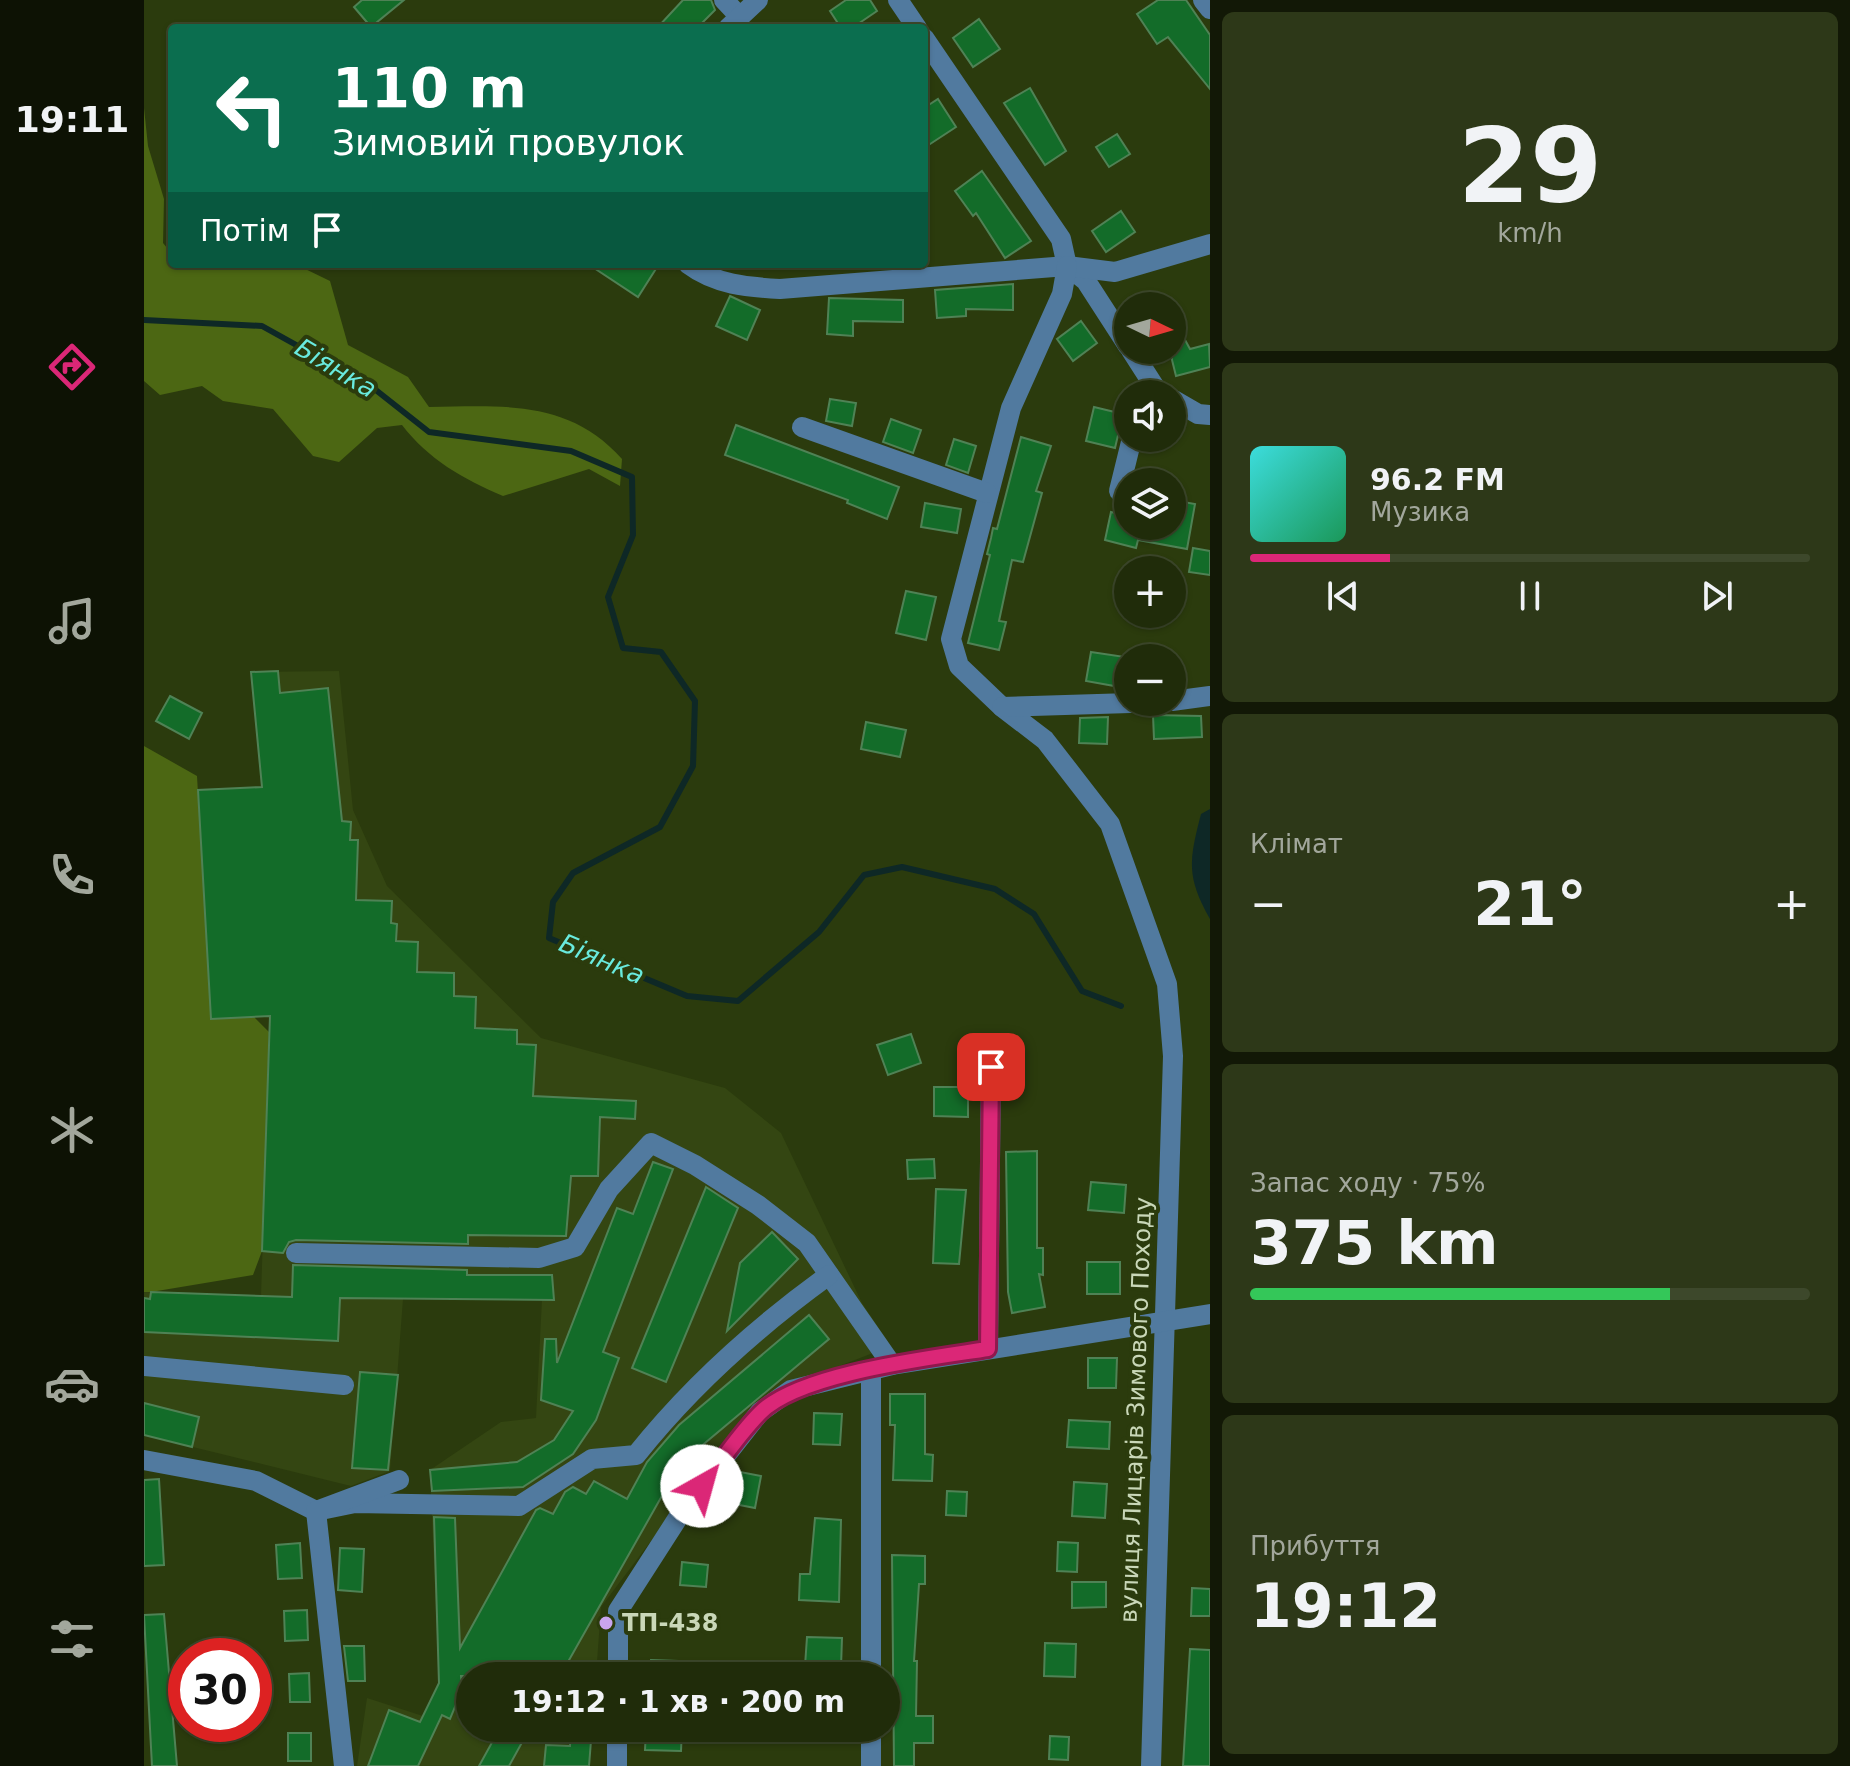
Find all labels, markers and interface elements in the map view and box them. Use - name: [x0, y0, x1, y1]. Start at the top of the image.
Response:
- text: 110 m: [332, 55, 527, 120]
- icon: left: [200, 56, 304, 160]
- text: 19:11: [15, 99, 129, 140]
- text: 29: [1458, 105, 1602, 227]
- text: Зимовий провулок: [332, 122, 685, 163]
- icon: arrive: [305, 208, 349, 252]
- text: Потім: [200, 213, 289, 248]
- text: km/h: [1497, 218, 1563, 248]
- north arrow: [1114, 292, 1186, 364]
- map controls: [1114, 292, 1186, 716]
- water label: Біянка: [290, 332, 382, 404]
- icon: directions: [44, 339, 100, 395]
- button: sound: [1114, 380, 1186, 452]
- text: 96.2 FM: [1370, 462, 1505, 497]
- button: layers: [1114, 468, 1186, 540]
- text: Музика: [1370, 497, 1470, 527]
- button: +: [1114, 556, 1186, 628]
- icon: previous: [1321, 574, 1365, 618]
- icon: pause: [1508, 574, 1552, 618]
- icon: next: [1695, 574, 1739, 618]
- icon: music: [44, 593, 100, 649]
- button: −: [1114, 644, 1186, 716]
- text: Клімат: [1250, 829, 1343, 859]
- icon: phone: [44, 847, 100, 903]
- text: 21°: [1473, 869, 1587, 939]
- text: −: [1250, 878, 1287, 929]
- text: +: [1773, 878, 1810, 929]
- water label: Біянка: [555, 928, 649, 990]
- pin: [957, 1033, 1025, 1101]
- icon: arrive: [969, 1045, 1013, 1089]
- icon: climate: [44, 1102, 100, 1158]
- text: Запас ходу · 75%: [1250, 1168, 1485, 1198]
- street label: вулиця Лицарів Зимового Походу: [1115, 1197, 1157, 1623]
- text: 375 km: [1250, 1208, 1499, 1278]
- icon: car: [44, 1356, 100, 1412]
- position arrow: [660, 1444, 744, 1528]
- text: Прибуття: [1250, 1531, 1380, 1561]
- text: 19:12: [1250, 1571, 1441, 1641]
- place label: ТП-438: [622, 1609, 719, 1637]
- icon: filters: [44, 1611, 100, 1667]
- marker: ТП-438: [597, 1614, 615, 1632]
- speed limit sign: 30: [168, 1638, 272, 1742]
- text: 19:12 · 1 хв · 200 m: [511, 1684, 845, 1719]

